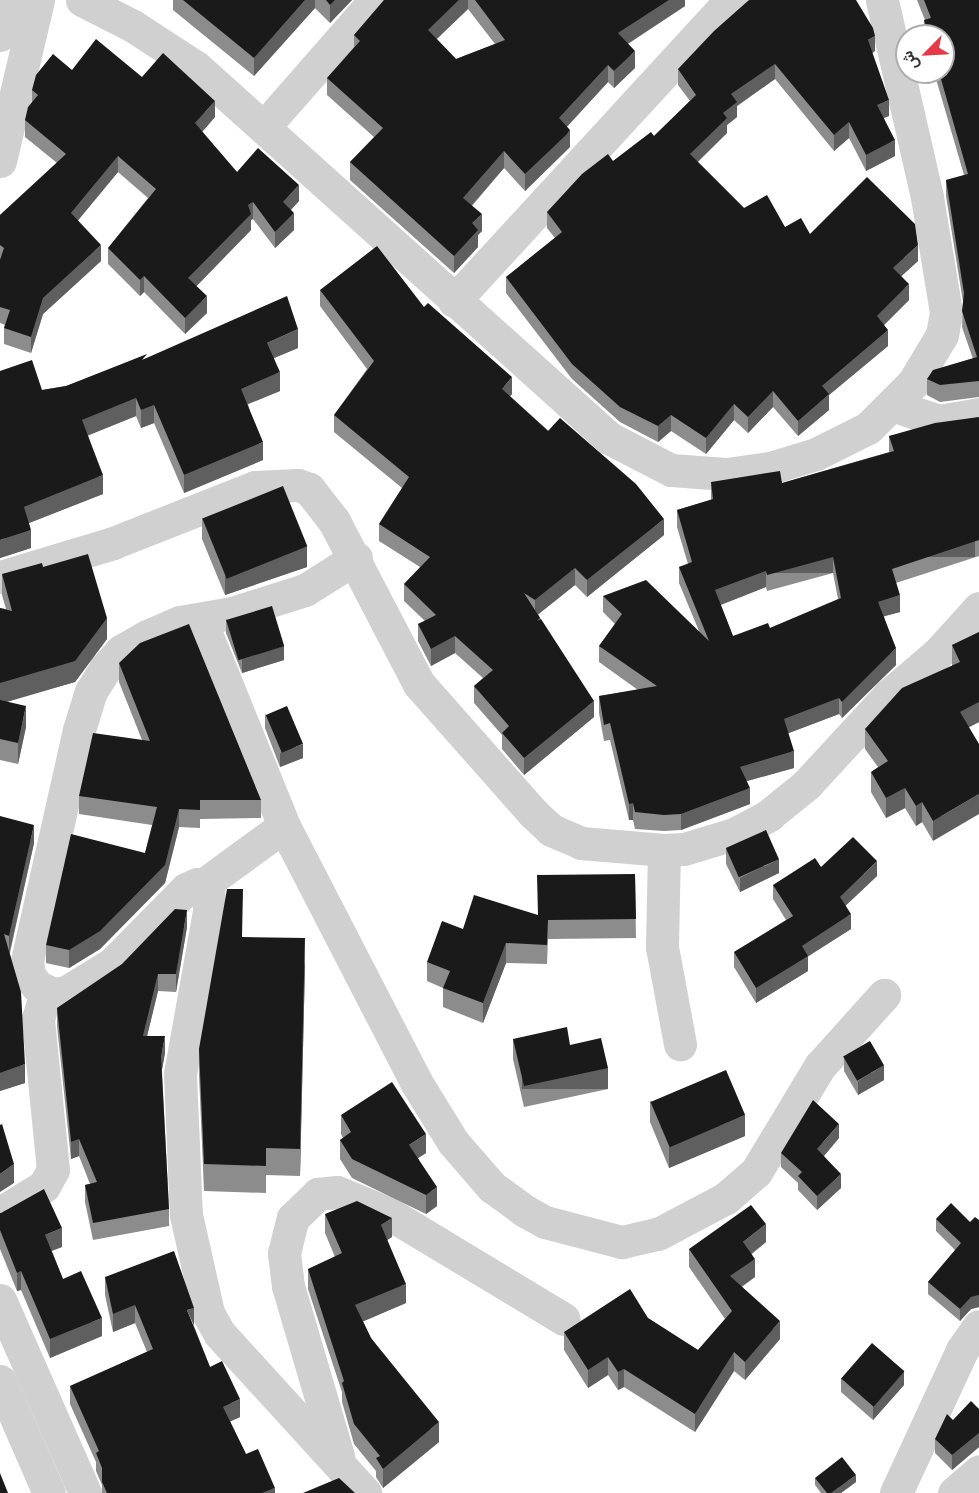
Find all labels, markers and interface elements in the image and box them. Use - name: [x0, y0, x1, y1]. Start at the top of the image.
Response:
- north arrow: [895, 24, 955, 84]
- text: ش: [897, 48, 923, 73]

